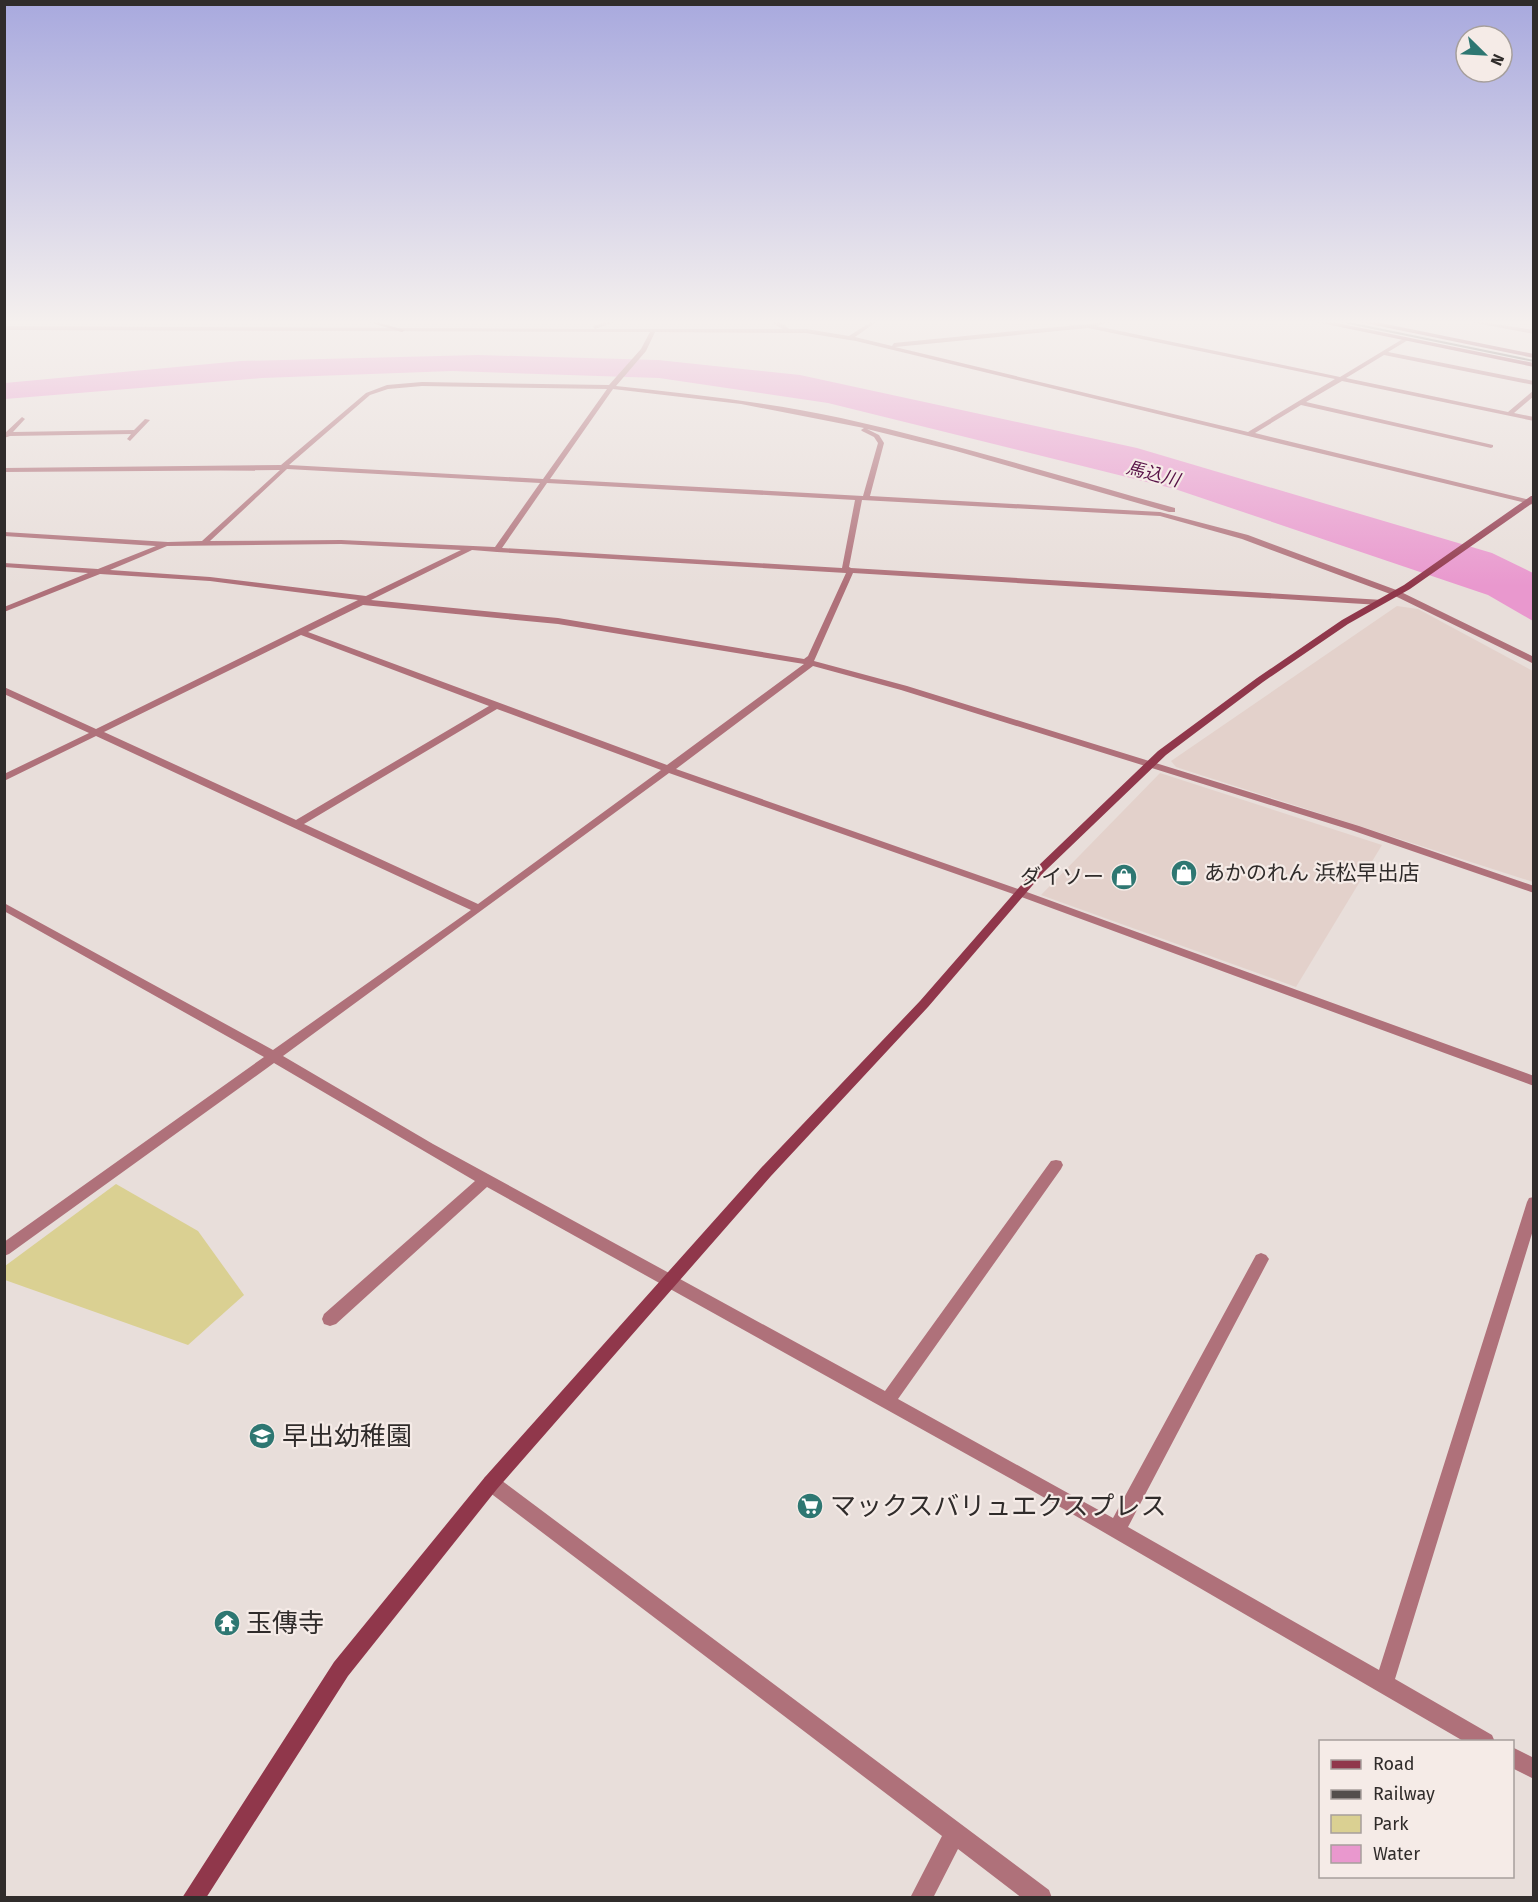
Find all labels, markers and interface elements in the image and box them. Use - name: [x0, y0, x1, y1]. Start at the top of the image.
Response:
- north arrow: [1454, 24, 1514, 84]
- text: N: [1486, 51, 1508, 69]
- water label: 馬込川: [1124, 456, 1184, 492]
- shop icon: あかのれん 浜松早出店: [1169, 858, 1199, 888]
- place label: あかのれん 浜松早出店: [1204, 860, 1420, 886]
- shop icon: ダイソー: [1109, 862, 1139, 892]
- place label: ダイソー: [1020, 864, 1104, 890]
- school or university icon: 早出幼稚園: [247, 1421, 277, 1451]
- place label: 早出幼稚園: [282, 1421, 412, 1452]
- supermarket icon: マックスバリュエクスプレス: [795, 1491, 825, 1521]
- place label: マックスバリュエクスプレス: [830, 1491, 1166, 1522]
- temple icon: 玉傳寺: [212, 1608, 242, 1638]
- place label: 玉傳寺: [246, 1608, 324, 1639]
- legend: [1319, 1740, 1514, 1878]
- text: Road: [1373, 1753, 1415, 1775]
- text: Railway: [1373, 1783, 1435, 1805]
- text: Park: [1373, 1813, 1409, 1835]
- text: Water: [1373, 1843, 1420, 1865]

